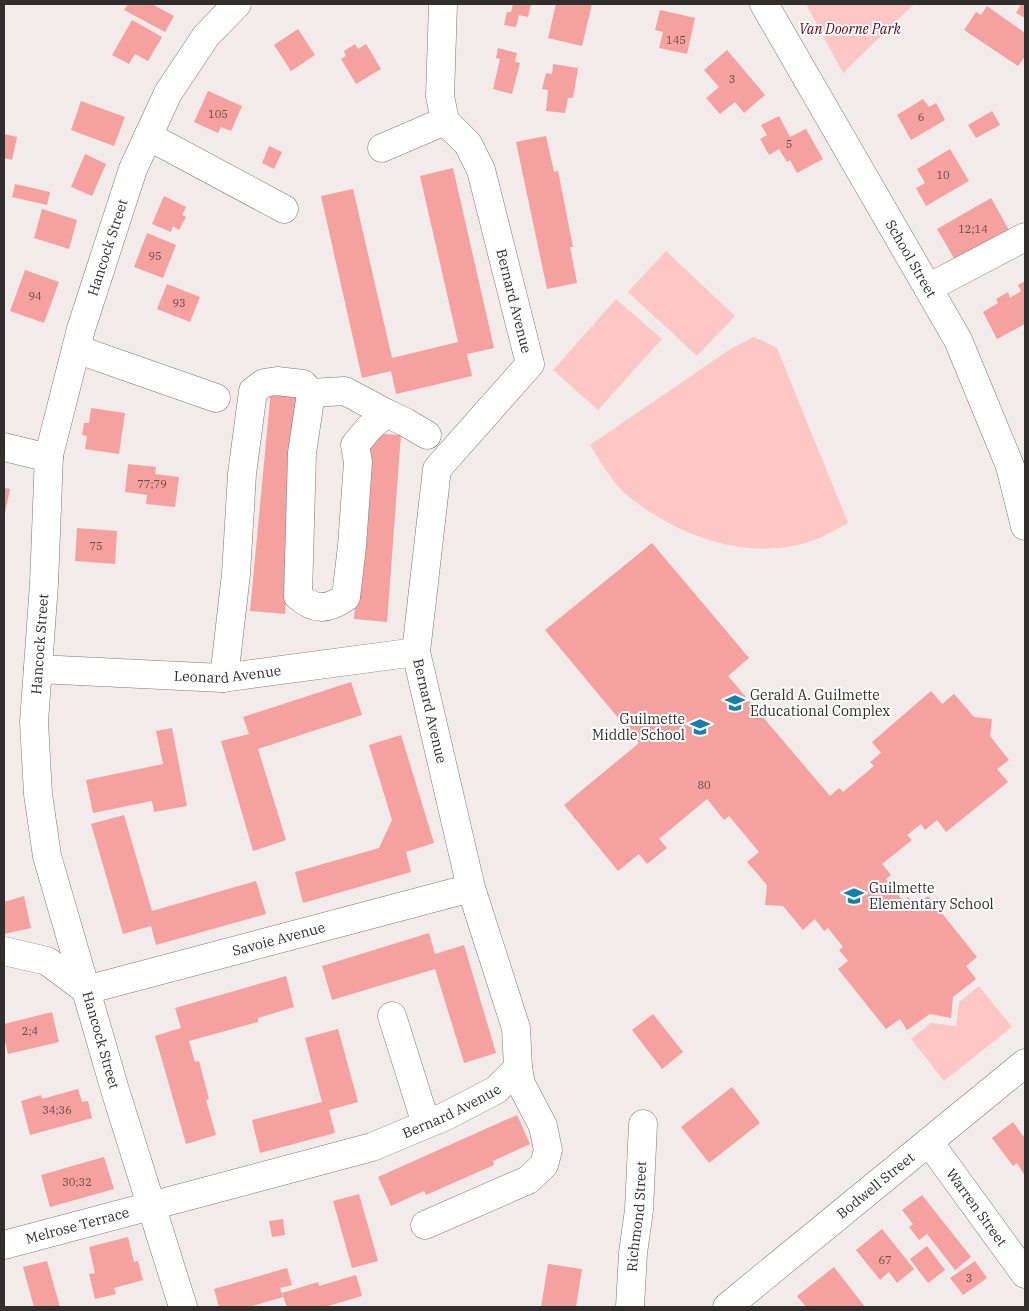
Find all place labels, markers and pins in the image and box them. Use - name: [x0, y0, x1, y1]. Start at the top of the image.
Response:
- place label: Gerald A. Guilmette Educational Complex: [750, 686, 890, 720]
- school or university icon: Gerald A. Guilmette Educational Complex: [724, 692, 746, 714]
- place label: Guilmette Middle School: [592, 710, 685, 744]
- school or university icon: Guilmette Middle School: [689, 716, 711, 738]
- place label: Guilmette Elementary School: [869, 879, 994, 913]
- school or university icon: Guilmette Elementary School: [843, 885, 865, 907]

